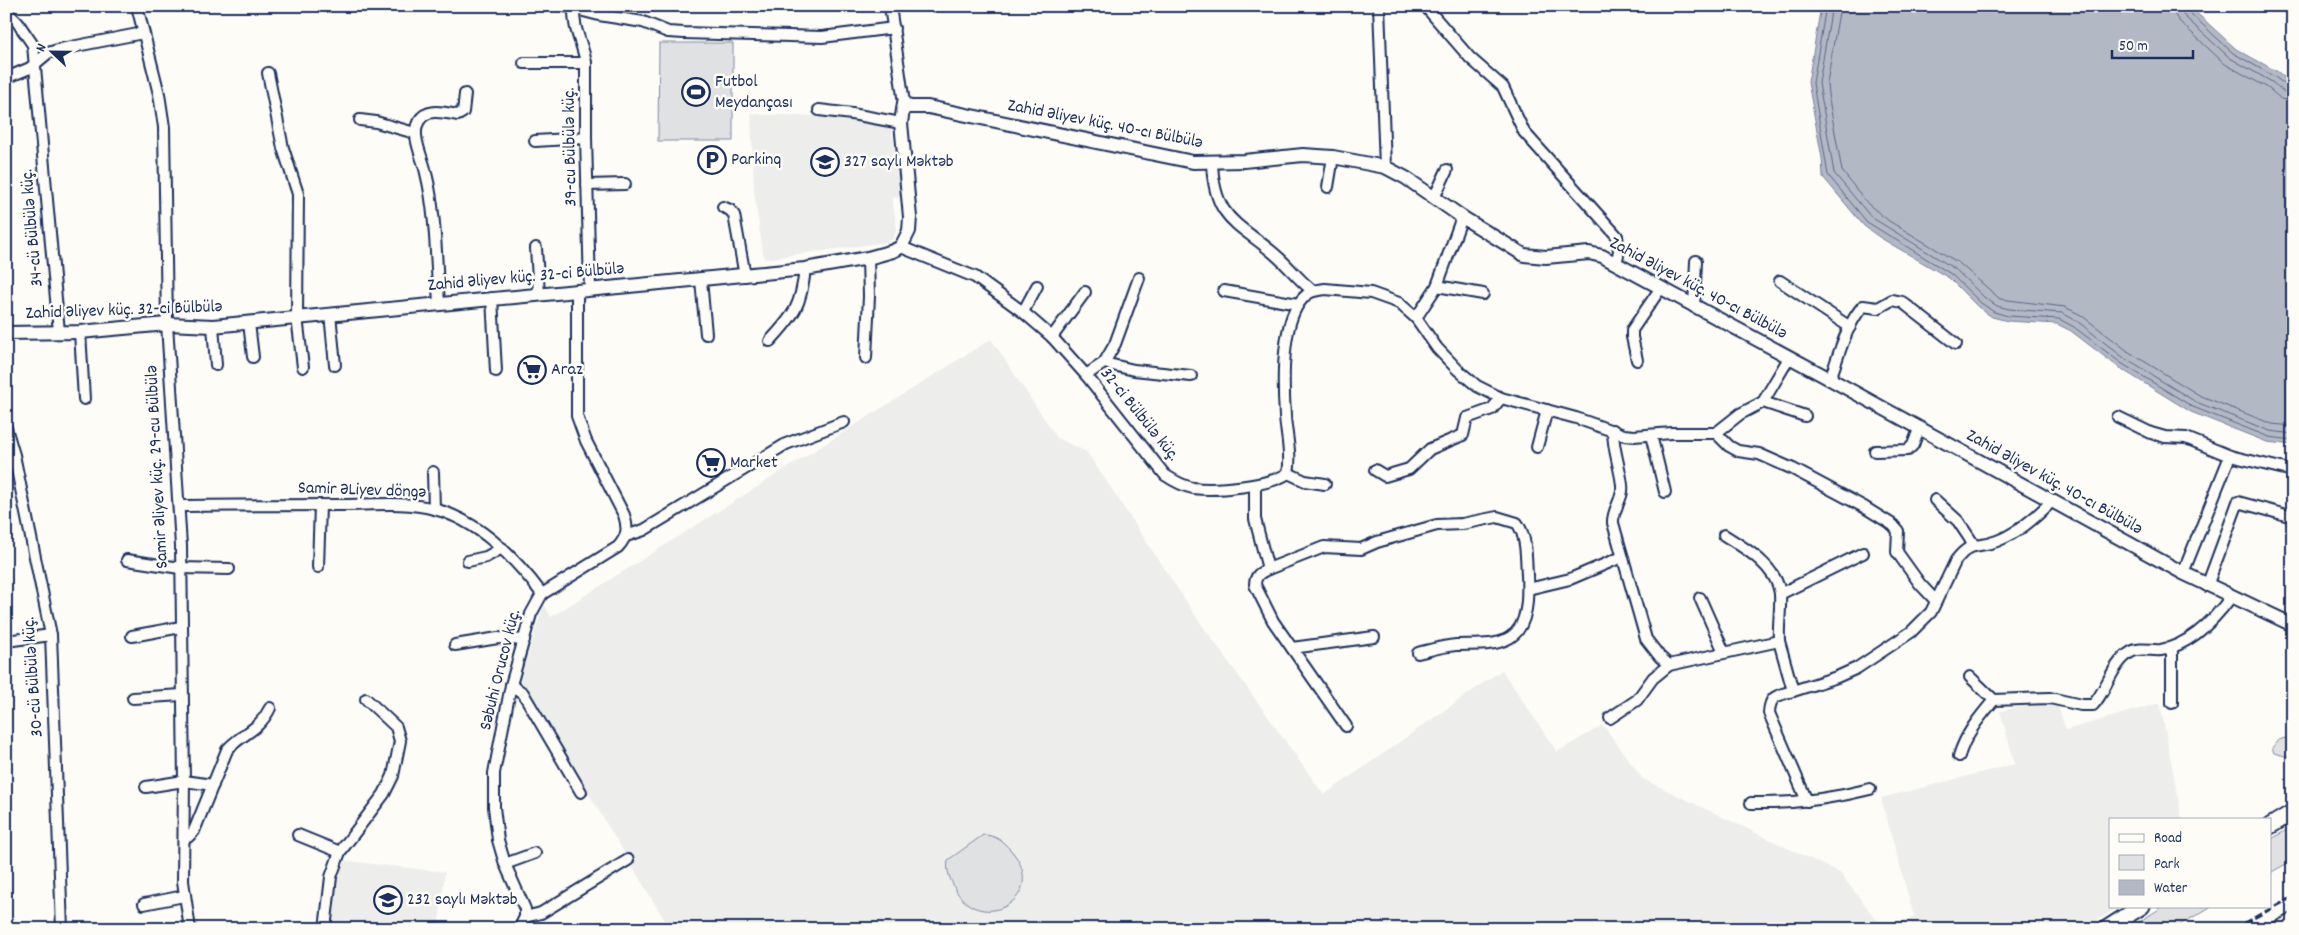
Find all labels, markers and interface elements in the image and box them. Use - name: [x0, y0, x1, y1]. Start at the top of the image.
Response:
- north arrow: [28, 28, 78, 78]
- scale bar: [2112, 28, 2193, 60]
- text: 50 m: [2119, 36, 2148, 58]
- text: N: [31, 41, 52, 55]
- place label: Futbol Meydançası: [715, 70, 793, 116]
- sports icon: Futbol Meydançası: [681, 77, 711, 107]
- street label: 39-cu Bülbülə küç.: [557, 87, 585, 207]
- street label: Zahid Əliyev küç. 40-cı Bülbülə: [1005, 94, 1205, 156]
- parking icon: Parkinq: [697, 145, 727, 175]
- school or university icon: 327 saylı Məktəb: [810, 147, 840, 177]
- place label: Parkinq: [731, 148, 781, 173]
- place label: 327 saylı Məktəb: [844, 150, 954, 175]
- street label: 34-cü Bülbülə küç.: [15, 168, 51, 288]
- street label: Zahid Əliyev küç. 40-cı Bülbülə: [1605, 231, 1792, 347]
- street label: Zahid Əliyev küç. 32-ci Bülbülə: [427, 257, 625, 299]
- street label: Zahid Əliyev küç. 32-ci Bülbülə: [25, 295, 223, 327]
- supermarket icon: Araz: [517, 355, 547, 385]
- place label: Araz: [551, 358, 583, 383]
- street label: 32-ci Bülbülə küç.: [1093, 363, 1185, 467]
- street label: Samir Əliyev küç. 29-cu Bülbülə: [140, 364, 176, 569]
- street label: Zahid Əliyev küç. 40-cı Bülbülə: [1961, 424, 2147, 542]
- supermarket icon: Market: [696, 448, 726, 478]
- place label: Market: [730, 451, 778, 476]
- street label: Samir ƏLiyev döngə: [297, 476, 427, 506]
- street label: Səbuhi Orucov küç.: [474, 607, 528, 733]
- street label: 30-cü Bülbülə küç.: [17, 616, 51, 738]
- legend: [2109, 818, 2272, 908]
- text: Road: [2154, 828, 2182, 850]
- text: Park: [2154, 854, 2180, 876]
- text: Water: [2154, 878, 2188, 900]
- school or university icon: 232 saylı Məktəb: [373, 885, 403, 915]
- place label: 232 saylı Məktəb: [407, 888, 518, 913]

